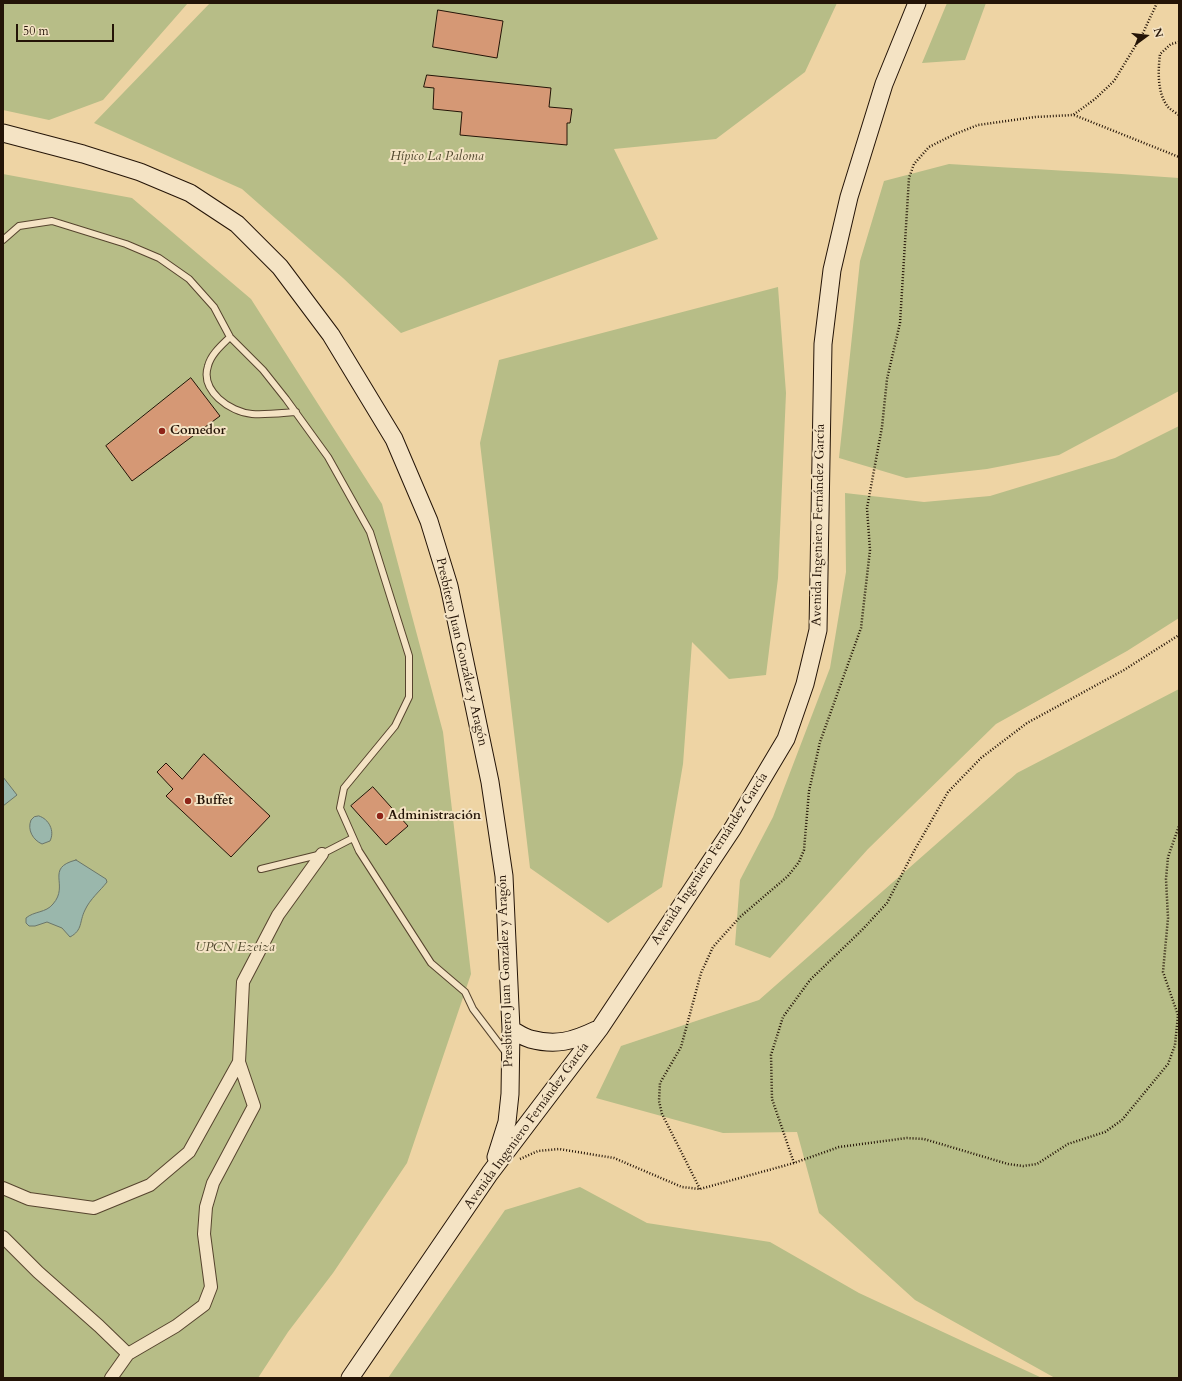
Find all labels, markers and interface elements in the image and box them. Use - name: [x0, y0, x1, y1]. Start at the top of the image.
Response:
- scale bar: [18, 16, 116, 42]
- north arrow: [1126, 16, 1166, 56]
- text: 50 m: [23, 23, 49, 39]
- text: N: [1150, 26, 1167, 39]
- park label: Hípico La Paloma: [390, 149, 484, 165]
- place label: Comedor: [170, 423, 226, 439]
- street label: Avenida Ingeniero Fernández García: [809, 424, 829, 626]
- marker: Comedor: [157, 426, 167, 436]
- street label: Presbítero Juan González y Aragón: [432, 556, 490, 748]
- street label: Avenida Ingeniero Fernández García: [648, 770, 772, 948]
- place label: Buffet: [196, 793, 233, 809]
- marker: Buffet: [183, 796, 193, 806]
- place label: Administración: [388, 808, 481, 824]
- marker: Administración: [375, 811, 385, 821]
- street label: Presbítero Juan González y Aragón: [495, 874, 517, 1068]
- park label: UPCN Ezeiza: [195, 940, 275, 956]
- street label: Avenida Ingeniero Fernández García: [461, 1040, 593, 1212]

